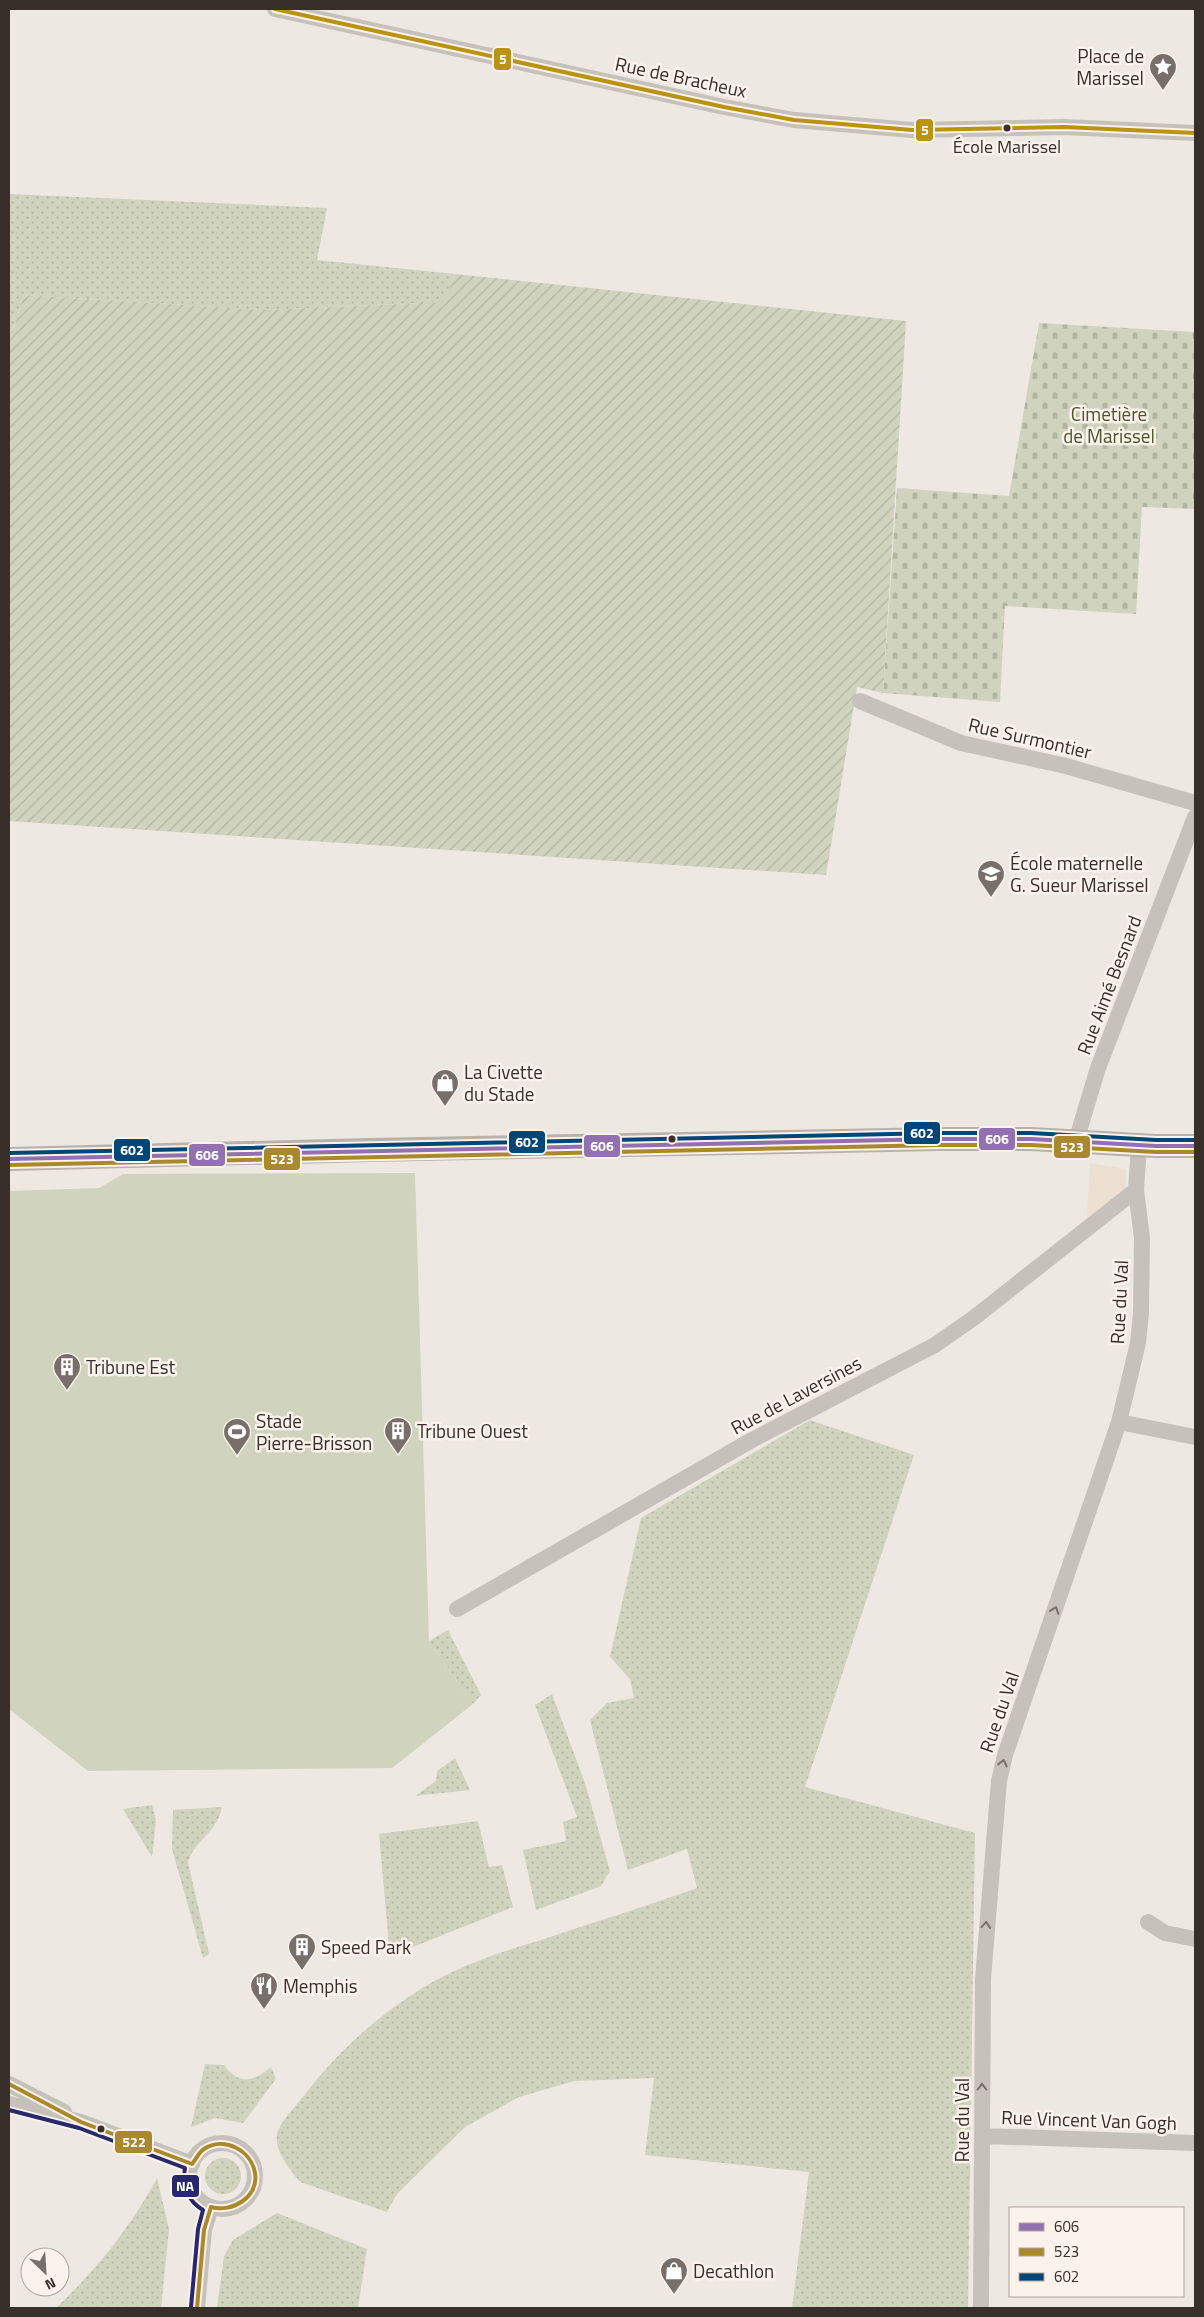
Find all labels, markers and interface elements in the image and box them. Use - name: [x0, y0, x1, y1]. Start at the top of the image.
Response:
- place label: Place de Marissel: [1076, 41, 1144, 92]
- line badge: 5: [493, 47, 512, 71]
- text: 5: [499, 48, 507, 69]
- street label: Rue de Bracheux: [613, 48, 750, 105]
- place icon: Place de Marissel: [1148, 52, 1178, 91]
- line badge: 5: [915, 118, 934, 142]
- text: 5: [921, 119, 929, 140]
- marker: École Marissel: [1002, 123, 1012, 133]
- place label: École Marissel: [953, 133, 1061, 160]
- park label: Cimetière de Marissel: [1063, 399, 1155, 450]
- street label: Rue Surmontier: [966, 709, 1095, 766]
- place label: École maternelle G. Sueur Marissel: [1010, 848, 1149, 899]
- school or university icon: École maternelle G. Sueur Marissel: [976, 859, 1006, 898]
- street label: Rue Aimé Besnard: [1069, 911, 1148, 1059]
- place label: La Civette du Stade: [464, 1057, 543, 1108]
- shop icon: La Civette du Stade: [430, 1068, 460, 1107]
- line badge: 602: [903, 1121, 941, 1145]
- text: 602: [910, 1122, 934, 1143]
- line badge: 606: [978, 1127, 1016, 1151]
- text: 606: [985, 1128, 1009, 1149]
- line badge: 602: [508, 1130, 546, 1154]
- text: 602: [515, 1131, 539, 1152]
- line badge: 606: [583, 1134, 621, 1158]
- unlabelled marker: [667, 1134, 677, 1144]
- text: 606: [590, 1135, 614, 1156]
- line badge: 523: [1053, 1135, 1091, 1159]
- text: 523: [1060, 1136, 1084, 1157]
- line badge: 602: [113, 1138, 151, 1162]
- text: 602: [120, 1139, 144, 1160]
- line badge: 606: [188, 1143, 226, 1167]
- text: 606: [195, 1144, 219, 1165]
- line badge: 523: [263, 1147, 301, 1171]
- text: 523: [270, 1148, 294, 1169]
- street label: Rue du Val: [1102, 1259, 1135, 1345]
- street label: Rue de Laversines: [725, 1348, 867, 1441]
- building icon: Tribune Est: [52, 1352, 82, 1391]
- place label: Tribune Est: [86, 1352, 175, 1381]
- place label: Stade Pierre-Brisson: [256, 1406, 372, 1457]
- building icon: Tribune Ouest: [383, 1416, 413, 1455]
- place label: Tribune Ouest: [417, 1416, 528, 1445]
- sports icon: Stade Pierre-Brisson: [222, 1417, 252, 1456]
- one-way arrow: [1049, 1606, 1059, 1614]
- street label: Rue du Val: [971, 1667, 1026, 1756]
- one-way arrow: [997, 1759, 1008, 1768]
- one-way arrow: [981, 1921, 992, 1929]
- building icon: Speed Park: [287, 1932, 317, 1971]
- place label: Speed Park: [321, 1932, 411, 1961]
- restaurant icon: Memphis: [249, 1971, 279, 2010]
- place label: Memphis: [283, 1971, 358, 2000]
- street label: Rue du Val: [947, 2078, 976, 2162]
- one-way arrow: [977, 2083, 988, 2091]
- street label: Rue Vincent Van Gogh: [1001, 2102, 1177, 2137]
- unlabelled marker: [96, 2124, 106, 2134]
- line badge: 522: [114, 2130, 153, 2154]
- text: 522: [122, 2131, 146, 2152]
- line badge: NA: [171, 2174, 200, 2198]
- text: NA: [176, 2175, 195, 2196]
- legend: [1009, 2207, 1184, 2297]
- text: 606: [1054, 2215, 1079, 2238]
- text: 523: [1054, 2240, 1079, 2263]
- north arrow: [20, 2247, 70, 2297]
- shop icon: Decathlon: [659, 2256, 689, 2295]
- place label: Decathlon: [693, 2256, 774, 2285]
- text: 602: [1054, 2265, 1079, 2288]
- text: N: [42, 2273, 60, 2296]

